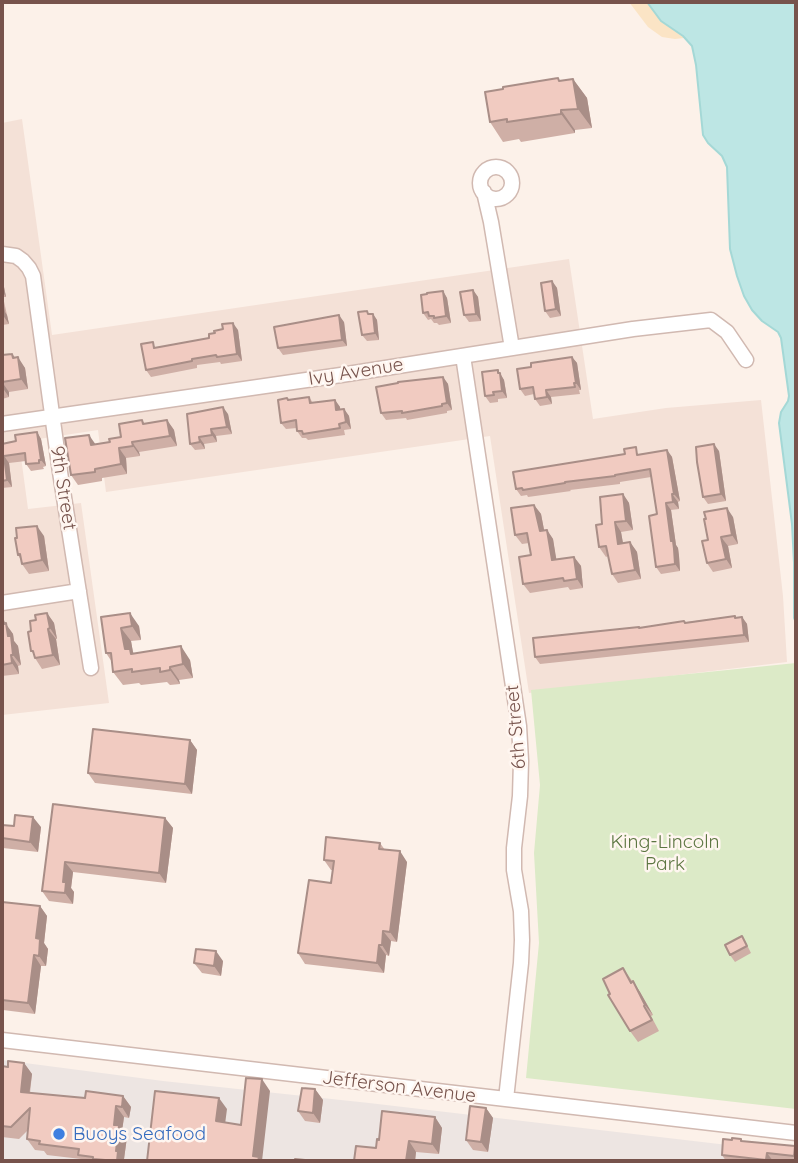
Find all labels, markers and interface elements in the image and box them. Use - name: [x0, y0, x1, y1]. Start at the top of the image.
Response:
- street label: Ivy Avenue: [307, 353, 405, 391]
- street label: 9th Street: [45, 444, 81, 532]
- street label: 6th Street: [501, 684, 531, 770]
- park label: King-Lincoln Park: [611, 831, 719, 875]
- street label: Jefferson Avenue: [321, 1066, 477, 1108]
- place label: Buoys Seafood: [73, 1123, 206, 1145]
- marker: Buoys Seafood: [51, 1126, 67, 1142]

